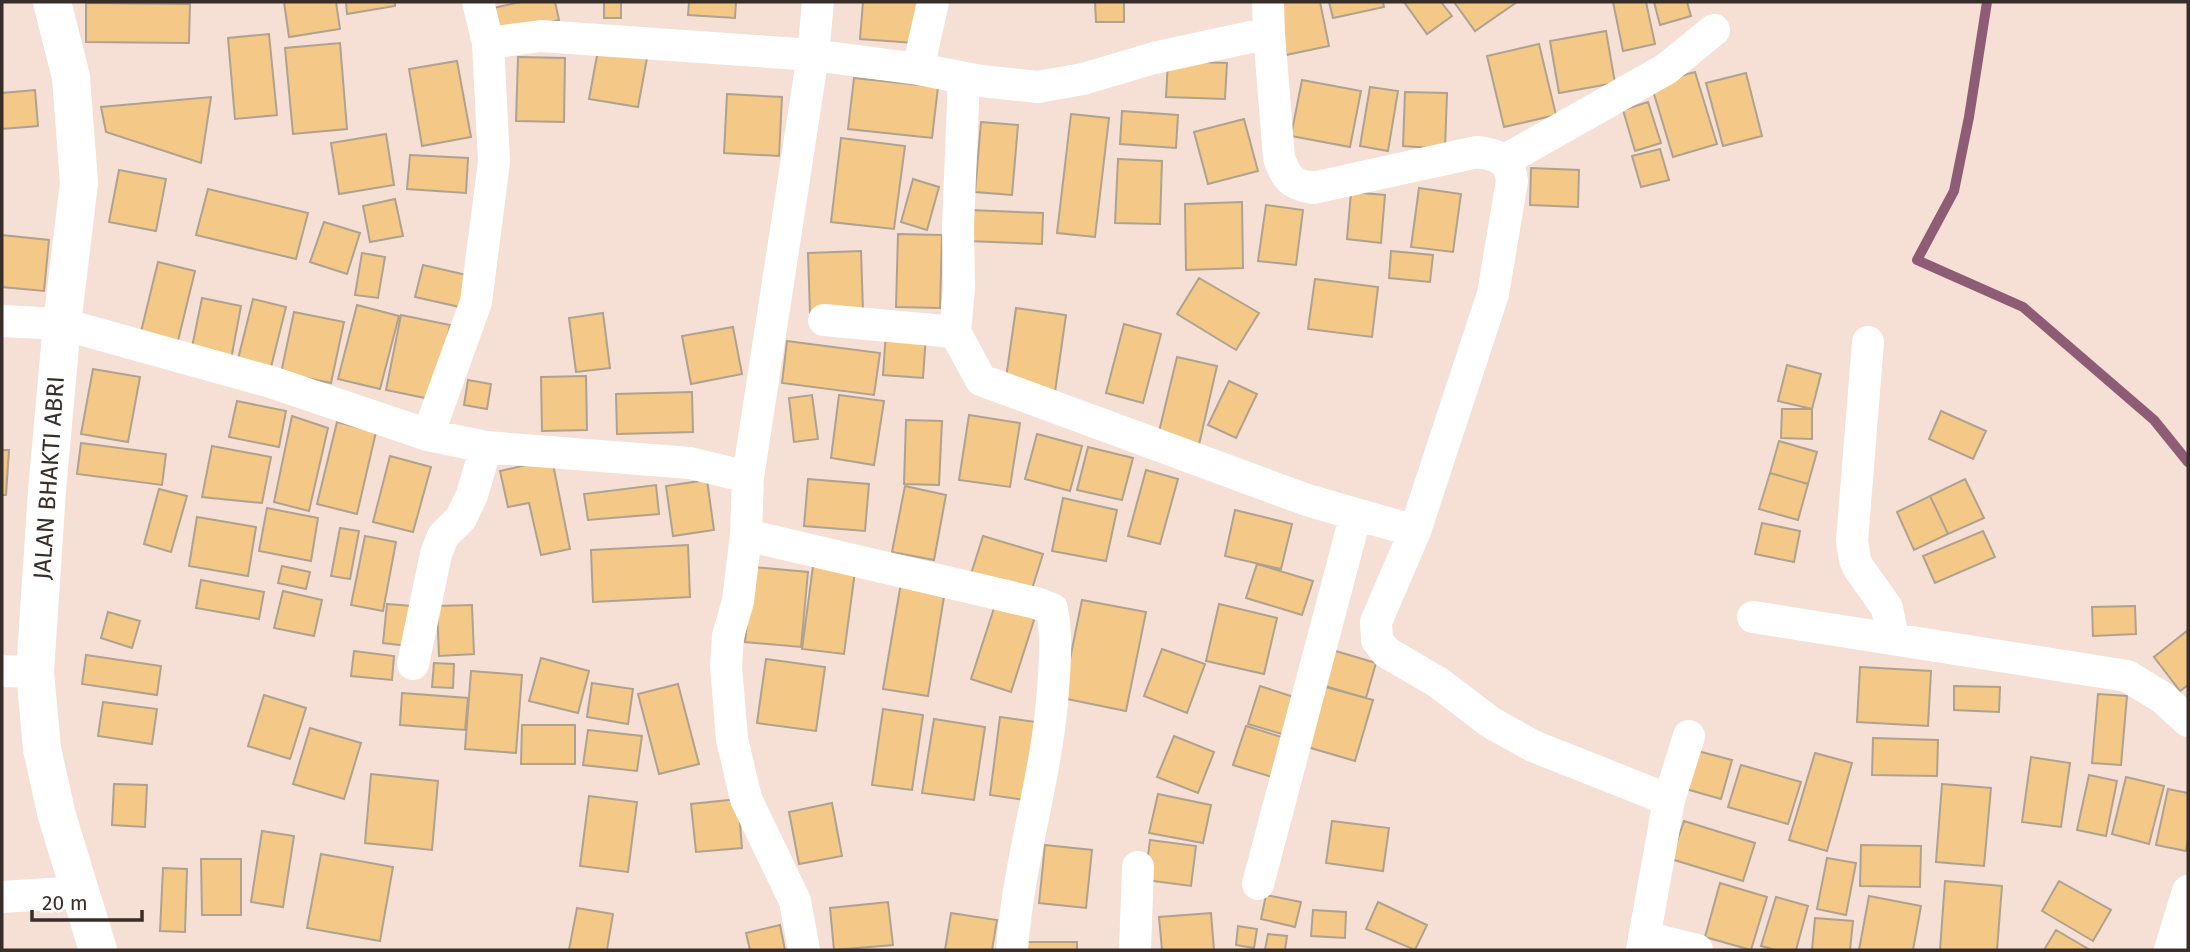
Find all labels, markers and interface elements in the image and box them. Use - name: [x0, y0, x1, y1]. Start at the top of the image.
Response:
- street label: JALAN BHAKTI ABRI: [28, 375, 70, 581]
- scale bar: [32, 878, 142, 922]
- text: 20 m: [42, 890, 88, 916]

